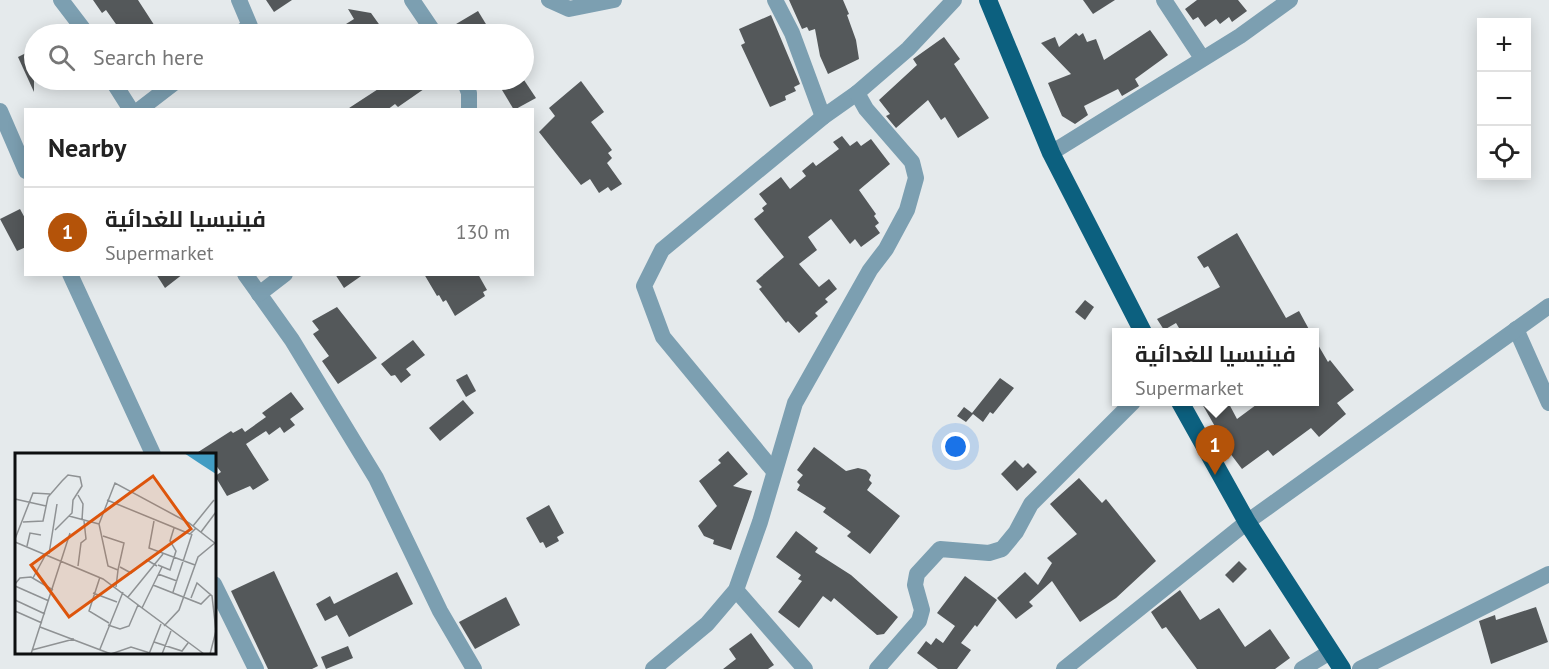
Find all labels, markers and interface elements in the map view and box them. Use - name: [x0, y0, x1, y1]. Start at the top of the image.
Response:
- map controls: [1477, 18, 1531, 180]
- button: +: [1477, 18, 1531, 72]
- search box: [24, 24, 534, 90]
- icon: search: [45, 41, 78, 74]
- text: Search here: [93, 43, 204, 71]
- button: −: [1477, 72, 1531, 126]
- button: locate: [1477, 126, 1531, 180]
- text: Nearby: [48, 131, 126, 164]
- text: فينيسيا للغدائية: [105, 205, 266, 233]
- text: 1: [62, 219, 73, 245]
- text: 130 m: [456, 219, 510, 245]
- text: Supermarket: [105, 240, 213, 266]
- popup: [1112, 328, 1319, 406]
- text: فينيسيا للغدائية: [1135, 340, 1296, 368]
- text: Supermarket: [1135, 375, 1244, 401]
- pin: 1: [1196, 426, 1234, 475]
- your location: [941, 432, 970, 461]
- inset map: [15, 453, 216, 654]

